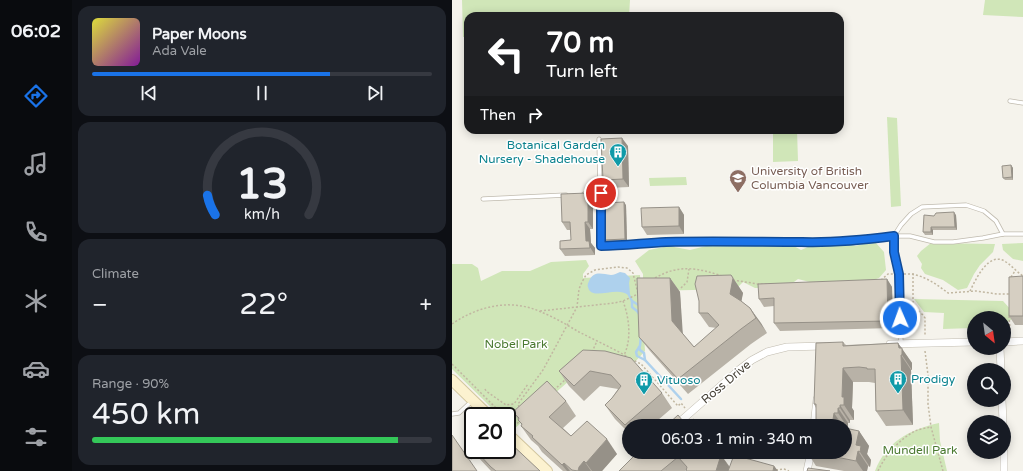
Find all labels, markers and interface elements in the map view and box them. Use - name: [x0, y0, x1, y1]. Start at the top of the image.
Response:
- text: 06:02: [11, 20, 61, 42]
- text: Paper Moons: [152, 25, 247, 43]
- text: 70 m: [546, 26, 614, 60]
- icon: left: [480, 28, 532, 80]
- text: Ada Vale: [152, 43, 207, 59]
- text: Turn left: [546, 60, 618, 82]
- icon: directions: [22, 82, 50, 110]
- icon: previous: [138, 82, 160, 104]
- icon: pause: [251, 82, 273, 104]
- icon: next: [364, 82, 386, 104]
- icon: right: [524, 104, 546, 126]
- text: Then: [480, 106, 516, 124]
- place label: Botanical Garden Nursery - Shadehouse: [479, 138, 605, 166]
- building icon: Botanical Garden Nursery - Shadehouse: [608, 142, 628, 167]
- icon: music: [22, 150, 50, 178]
- text: 13: [236, 160, 288, 210]
- place label: University of British Columbia Vancouver: [751, 164, 869, 192]
- school or university icon: University of British Columbia Vancouver: [728, 168, 748, 193]
- pin: [584, 176, 618, 210]
- icon: arrive: [590, 182, 612, 204]
- text: km/h: [244, 206, 280, 223]
- icon: phone: [22, 218, 50, 246]
- text: Climate: [92, 266, 139, 282]
- text: 22°: [239, 286, 288, 323]
- icon: climate: [22, 287, 50, 315]
- text: −: [92, 292, 108, 318]
- text: +: [420, 292, 432, 318]
- position arrow: [879, 297, 921, 339]
- north arrow: [967, 311, 1011, 355]
- map controls: [967, 311, 1011, 459]
- park label: Nobel Park: [485, 337, 548, 351]
- icon: car: [22, 355, 50, 383]
- street label: Ross Drive: [699, 357, 754, 407]
- button: search: [967, 363, 1011, 407]
- building icon: Prodigy: [888, 369, 908, 394]
- building icon: Vituoso: [634, 370, 654, 395]
- place label: Prodigy: [911, 372, 956, 386]
- place label: Vituoso: [657, 373, 700, 387]
- text: Range · 90%: [92, 376, 169, 392]
- text: 450 km: [92, 396, 200, 433]
- speed limit sign: 20: [464, 407, 516, 459]
- button: layers: [967, 415, 1011, 459]
- icon: filters: [22, 423, 50, 451]
- text: 06:03 · 1 min · 340 m: [662, 430, 812, 448]
- park label: Mundell Park: [882, 443, 958, 457]

